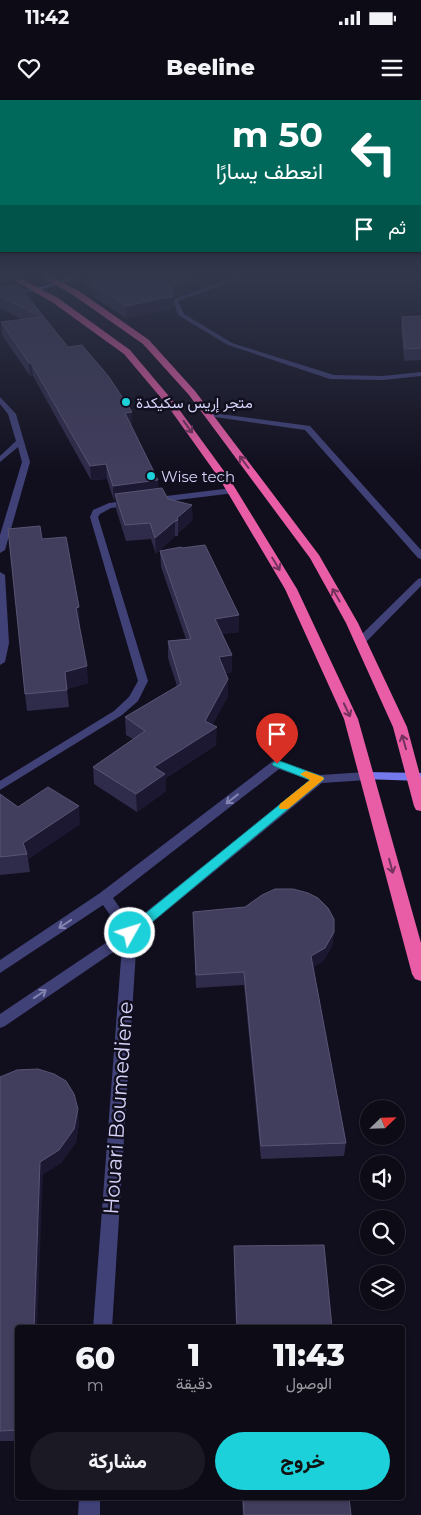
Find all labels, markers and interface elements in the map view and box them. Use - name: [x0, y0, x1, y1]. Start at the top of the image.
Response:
- text: 11:42: [25, 6, 69, 29]
- icon: heart: [15, 54, 43, 82]
- text: Beeline: [166, 54, 255, 81]
- icon: menu: [378, 54, 406, 82]
- text: 50 m: [232, 113, 323, 156]
- icon: left: [341, 120, 406, 185]
- text: انعطف يسارًا: [216, 158, 323, 185]
- icon: arrive: [350, 215, 378, 243]
- text: ثم: [388, 216, 406, 239]
- place label: متجر إريس سكيكدة: [136, 393, 253, 413]
- marker: متجر إريس سكيكدة: [120, 396, 132, 408]
- one-way arrow: [183, 420, 193, 434]
- one-way arrow: [239, 455, 249, 469]
- place label: Wise tech: [161, 467, 235, 486]
- marker: Wise tech: [145, 470, 157, 482]
- one-way arrow: [271, 556, 281, 570]
- one-way arrow: [331, 588, 341, 603]
- one-way arrow: [343, 702, 352, 717]
- pin: [256, 713, 298, 764]
- icon: arrive: [263, 720, 291, 748]
- one-way arrow: [398, 735, 408, 751]
- one-way arrow: [226, 793, 239, 804]
- one-way arrow: [387, 857, 397, 873]
- position arrow: [103, 906, 155, 958]
- one-way arrow: [58, 919, 72, 929]
- one-way arrow: [33, 989, 47, 999]
- street label: Houari Boumediene: [98, 1001, 138, 1215]
- north arrow: [360, 1100, 405, 1145]
- map controls: [360, 1100, 405, 1310]
- button: sound: [360, 1155, 405, 1200]
- button: search: [360, 1210, 405, 1255]
- button: layers: [360, 1265, 405, 1310]
- text: 1: [188, 1337, 200, 1374]
- text: 11:43: [273, 1337, 345, 1374]
- text: 60: [75, 1340, 115, 1377]
- text: دقيقة: [176, 1374, 213, 1393]
- text: الوصول: [286, 1374, 332, 1393]
- text: m: [87, 1376, 104, 1395]
- button: مشاركة: [30, 1432, 205, 1490]
- button: خروج: [215, 1432, 390, 1490]

